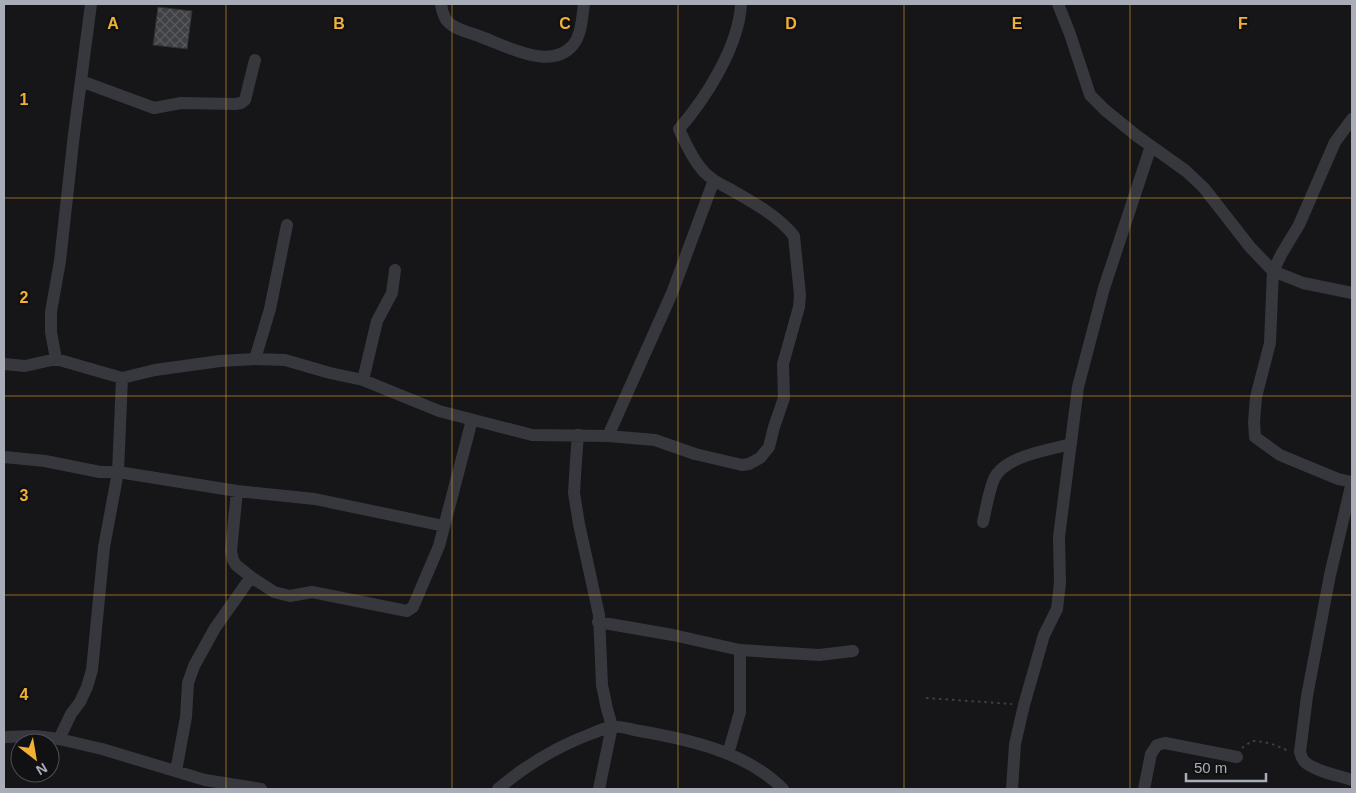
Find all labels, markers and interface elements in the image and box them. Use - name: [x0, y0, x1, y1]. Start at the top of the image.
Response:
- text: A: [107, 15, 119, 32]
- text: B: [333, 15, 345, 32]
- text: C: [559, 15, 571, 32]
- text: D: [785, 15, 797, 32]
- text: E: [1012, 15, 1023, 32]
- text: F: [1238, 15, 1248, 32]
- text: 1: [20, 91, 29, 108]
- text: 2: [20, 289, 29, 306]
- text: 3: [20, 487, 29, 504]
- text: 4: [20, 686, 29, 703]
- north arrow: [10, 733, 60, 783]
- scale bar: [1186, 750, 1266, 782]
- text: 50 m: [1194, 759, 1227, 776]
- text: N: [33, 760, 50, 779]

